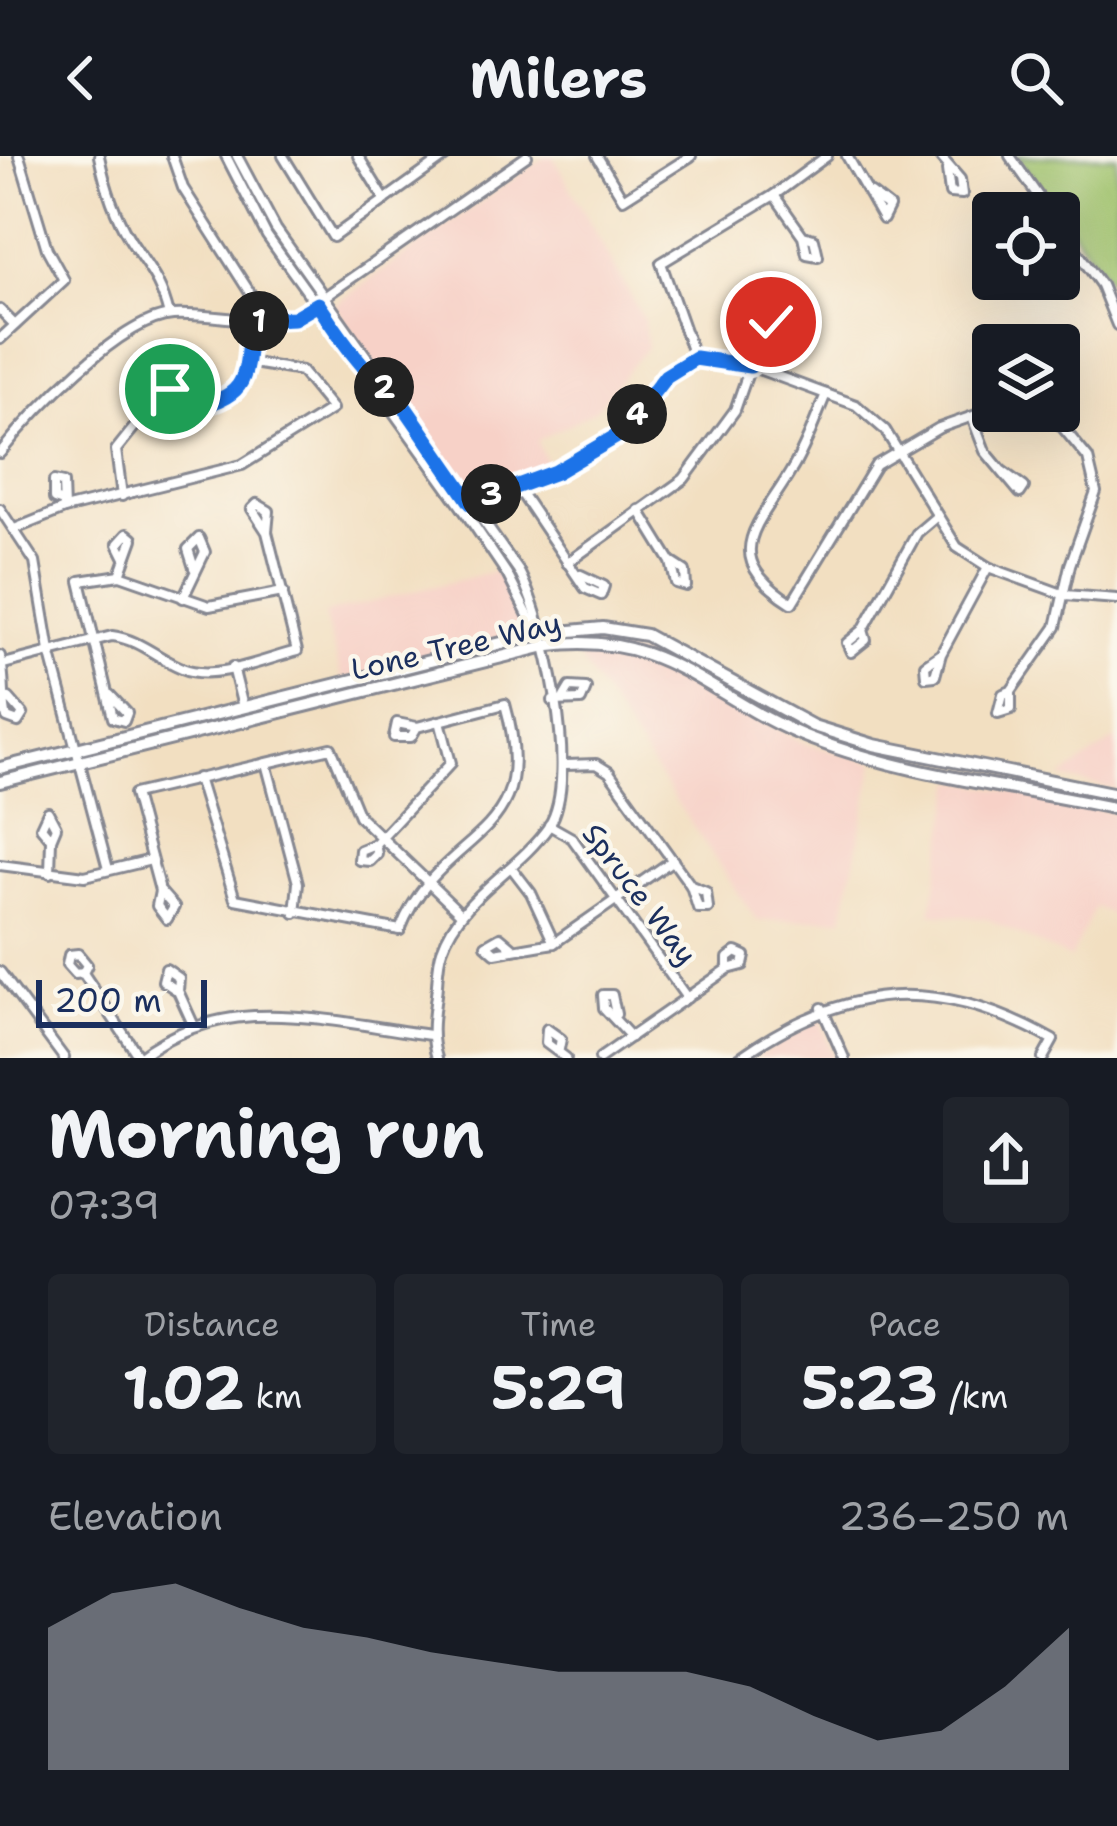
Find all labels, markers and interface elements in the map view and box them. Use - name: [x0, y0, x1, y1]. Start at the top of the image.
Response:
- text: Milers: [470, 42, 648, 114]
- icon: back: [48, 45, 114, 111]
- icon: search: [1003, 45, 1069, 111]
- map controls: [972, 192, 1080, 432]
- button: locate: [972, 192, 1080, 300]
- pin: [720, 271, 822, 373]
- icon: check: [738, 289, 804, 355]
- pin: 1: [229, 291, 289, 351]
- text: 1: [251, 298, 267, 343]
- button: layers: [972, 324, 1080, 432]
- pin: [119, 338, 221, 440]
- icon: arrive: [137, 356, 203, 422]
- pin: 2: [354, 357, 414, 417]
- text: 2: [372, 364, 396, 409]
- pin: 4: [607, 384, 667, 444]
- text: 4: [625, 391, 649, 436]
- pin: 3: [461, 464, 521, 524]
- text: 3: [479, 471, 503, 516]
- street label: Lone Tree Way: [347, 602, 565, 690]
- street label: Spruce Way: [573, 815, 707, 973]
- scale bar: [36, 974, 207, 1027]
- text: 200 m: [54, 978, 162, 1023]
- text: Morning run: [48, 1090, 484, 1178]
- button: share: [943, 1097, 1069, 1223]
- text: 07:39: [48, 1179, 160, 1231]
- text: Distance: [145, 1302, 280, 1347]
- text: Time: [521, 1302, 596, 1347]
- text: Pace: [869, 1302, 941, 1347]
- text: 1.02: [122, 1347, 244, 1427]
- text: 5:29: [491, 1347, 626, 1427]
- text: 5:23: [801, 1347, 938, 1427]
- text: km: [244, 1374, 302, 1419]
- text: /km: [938, 1374, 1008, 1419]
- text: Elevation: [48, 1490, 223, 1542]
- text: 236–250 m: [839, 1490, 1069, 1542]

